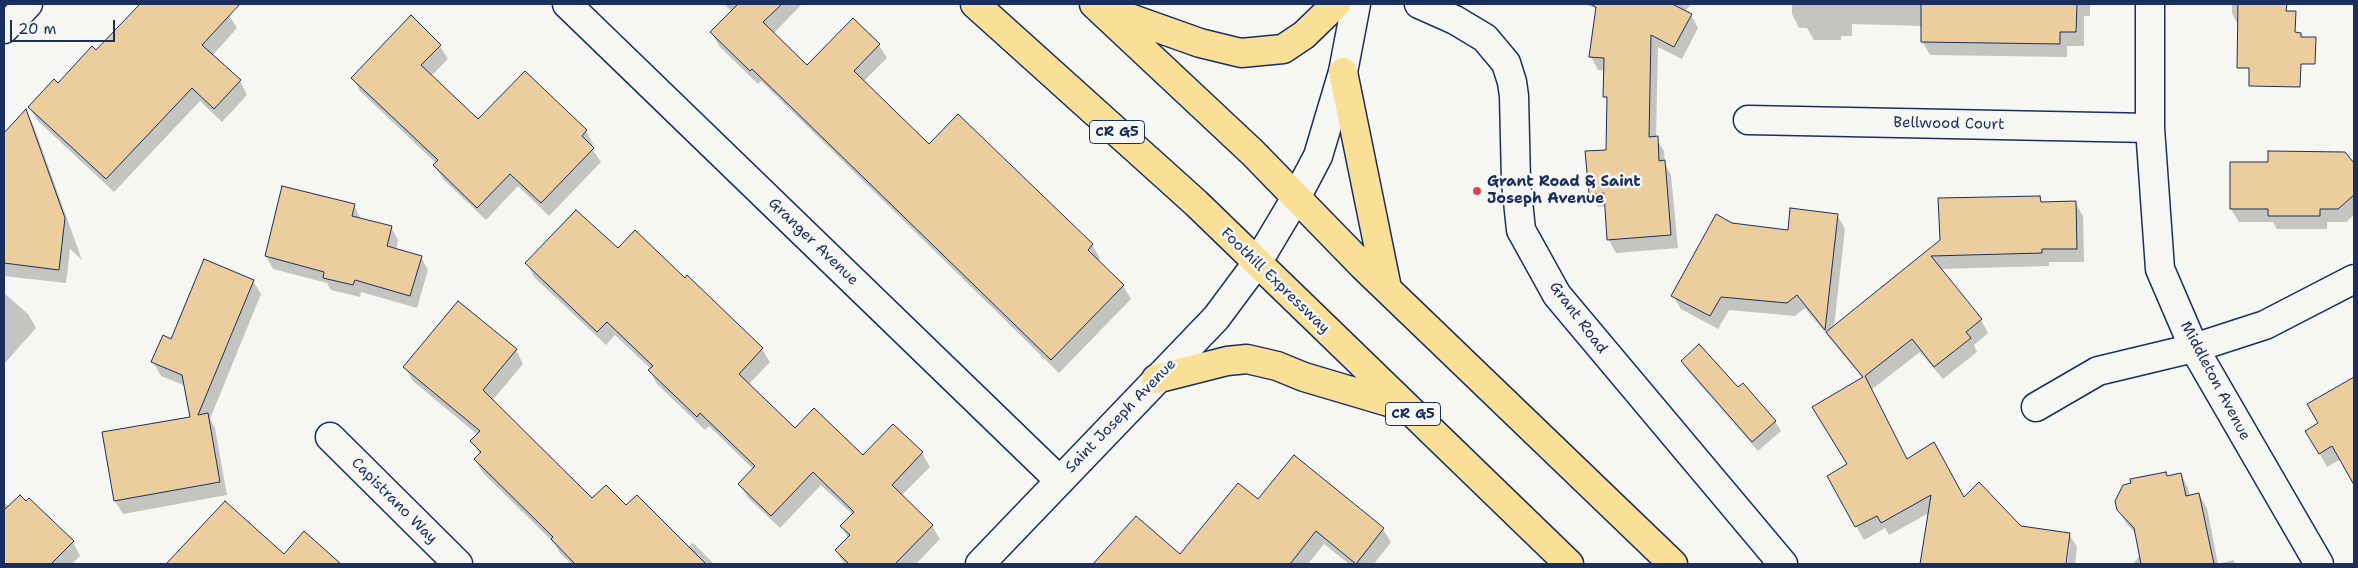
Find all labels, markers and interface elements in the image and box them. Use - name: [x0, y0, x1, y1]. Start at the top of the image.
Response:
- scale bar: [12, 10, 118, 42]
- text: 20 m: [18, 19, 57, 39]
- street label: Bellwood Court: [1893, 114, 2005, 134]
- road number: CR G5: [1090, 120, 1144, 144]
- place label: Grant Road & Saint Joseph Avenue: [1487, 173, 1641, 208]
- marker: Grant Road & Saint Joseph Avenue: [1471, 185, 1483, 197]
- street label: Granger Avenue: [764, 194, 862, 290]
- street label: Foothill Expressway: [1217, 224, 1333, 338]
- street label: Grant Road: [1545, 279, 1611, 357]
- street label: Middleton Avenue: [2176, 318, 2254, 444]
- street label: Saint Joseph Avenue: [1062, 355, 1180, 477]
- road number: CR G5: [1386, 402, 1440, 426]
- street label: Capistrano Way: [347, 454, 441, 548]

